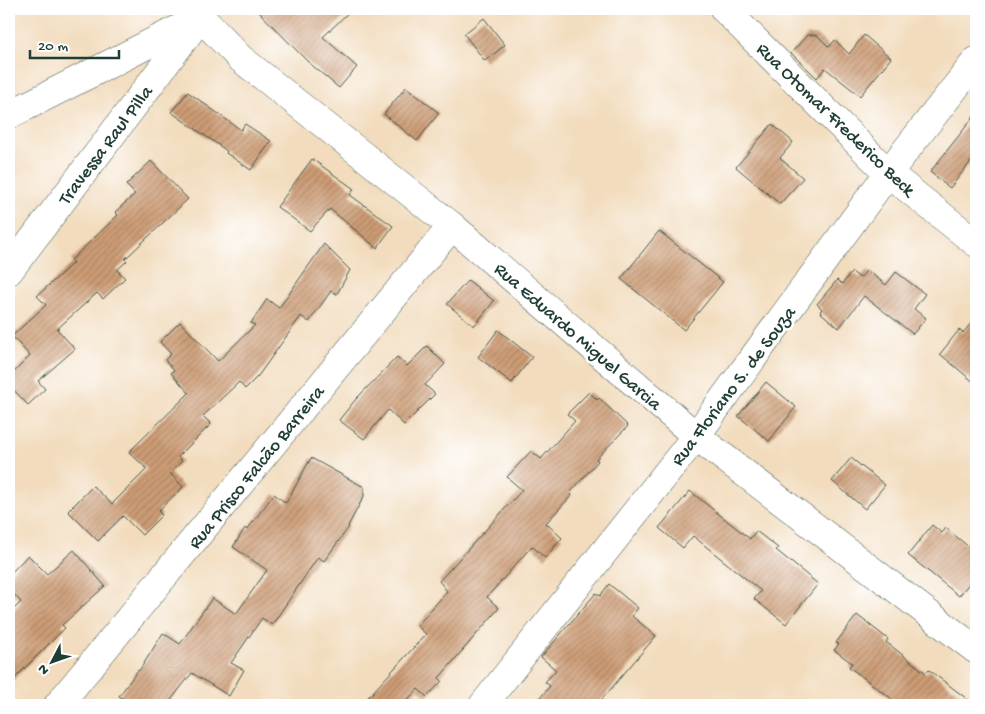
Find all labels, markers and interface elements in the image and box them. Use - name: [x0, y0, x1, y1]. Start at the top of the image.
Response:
- scale bar: [30, 28, 119, 60]
- text: 20 m: [38, 38, 68, 56]
- street label: Rua Otomar Frederico Beck: [750, 39, 920, 203]
- street label: Travessa Raul Pilla: [54, 81, 160, 211]
- street label: Rua Eduardo Miguel Garcia: [488, 259, 666, 418]
- street label: Rua Floriano S. de Souza: [667, 302, 803, 471]
- street label: Rua Prisco Falcão Barreira: [185, 381, 332, 555]
- north arrow: [28, 636, 78, 686]
- text: N: [35, 660, 53, 678]

